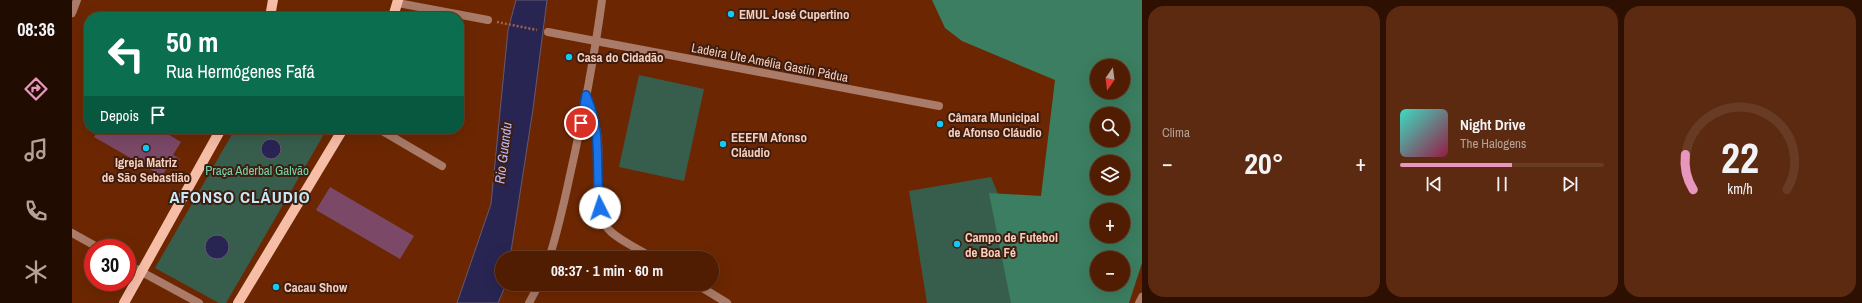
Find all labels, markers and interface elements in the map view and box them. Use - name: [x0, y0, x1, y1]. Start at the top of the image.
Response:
- place label: EMUL José Cupertino: [739, 6, 850, 23]
- marker: EMUL José Cupertino: [726, 9, 736, 19]
- text: 08:36: [17, 17, 55, 42]
- text: 50 m: [166, 23, 218, 61]
- icon: left: [100, 28, 152, 80]
- street label: Ladeira Ute Amélia Gastin Pádua: [690, 39, 850, 86]
- place label: Casa do Cidadão: [577, 49, 664, 66]
- marker: Casa do Cidadão: [564, 52, 574, 62]
- text: Rua Hermógenes Fafá: [166, 59, 315, 84]
- north arrow: [1090, 59, 1130, 99]
- map controls: [1090, 59, 1130, 291]
- icon: directions: [22, 75, 50, 103]
- icon: arrive: [147, 104, 169, 126]
- text: Depois: [100, 105, 139, 126]
- pin: [564, 106, 598, 140]
- button: search: [1090, 107, 1130, 147]
- place label: Câmara Municipal de Afonso Cláudio: [948, 109, 1042, 141]
- icon: arrive: [570, 112, 592, 134]
- text: Night Drive: [1460, 114, 1526, 135]
- marker: Câmara Municipal de Afonso Cláudio: [935, 119, 945, 129]
- water label: Rio Guandu: [490, 121, 516, 185]
- text: Clima: [1162, 124, 1190, 141]
- place label: EEEFM Afonso Cláudio: [731, 129, 807, 161]
- text: 22: [1721, 129, 1759, 185]
- text: The Halogens: [1460, 135, 1526, 152]
- icon: music: [22, 136, 50, 164]
- marker: EEEFM Afonso Cláudio: [718, 139, 728, 149]
- marker: Igreja Matriz de São Sebastião: [141, 143, 151, 153]
- text: 20°: [1244, 143, 1284, 183]
- text: −: [1162, 148, 1173, 178]
- text: +: [1355, 148, 1366, 178]
- place label: Igreja Matriz de São Sebastião: [102, 154, 190, 186]
- button: layers: [1090, 155, 1130, 195]
- park label: Praça Aderbal Galvão: [205, 162, 309, 179]
- icon: previous: [1423, 173, 1445, 195]
- icon: pause: [1491, 173, 1513, 195]
- icon: next: [1559, 173, 1581, 195]
- text: km/h: [1727, 178, 1753, 197]
- district label: AFONSO CLÁUDIO: [169, 185, 311, 208]
- position arrow: [579, 187, 621, 229]
- icon: phone: [22, 197, 50, 225]
- button: +: [1090, 203, 1130, 243]
- place label: Campo de Futebol de Boa Fé: [965, 229, 1058, 261]
- speed limit sign: 30: [84, 239, 136, 291]
- marker: Campo de Futebol de Boa Fé: [952, 239, 962, 249]
- button: −: [1090, 251, 1130, 291]
- icon: climate: [22, 258, 50, 286]
- text: 08:37 · 1 min · 60 m: [551, 260, 663, 281]
- place label: Cacau Show: [284, 279, 348, 296]
- marker: Cacau Show: [271, 282, 281, 292]

